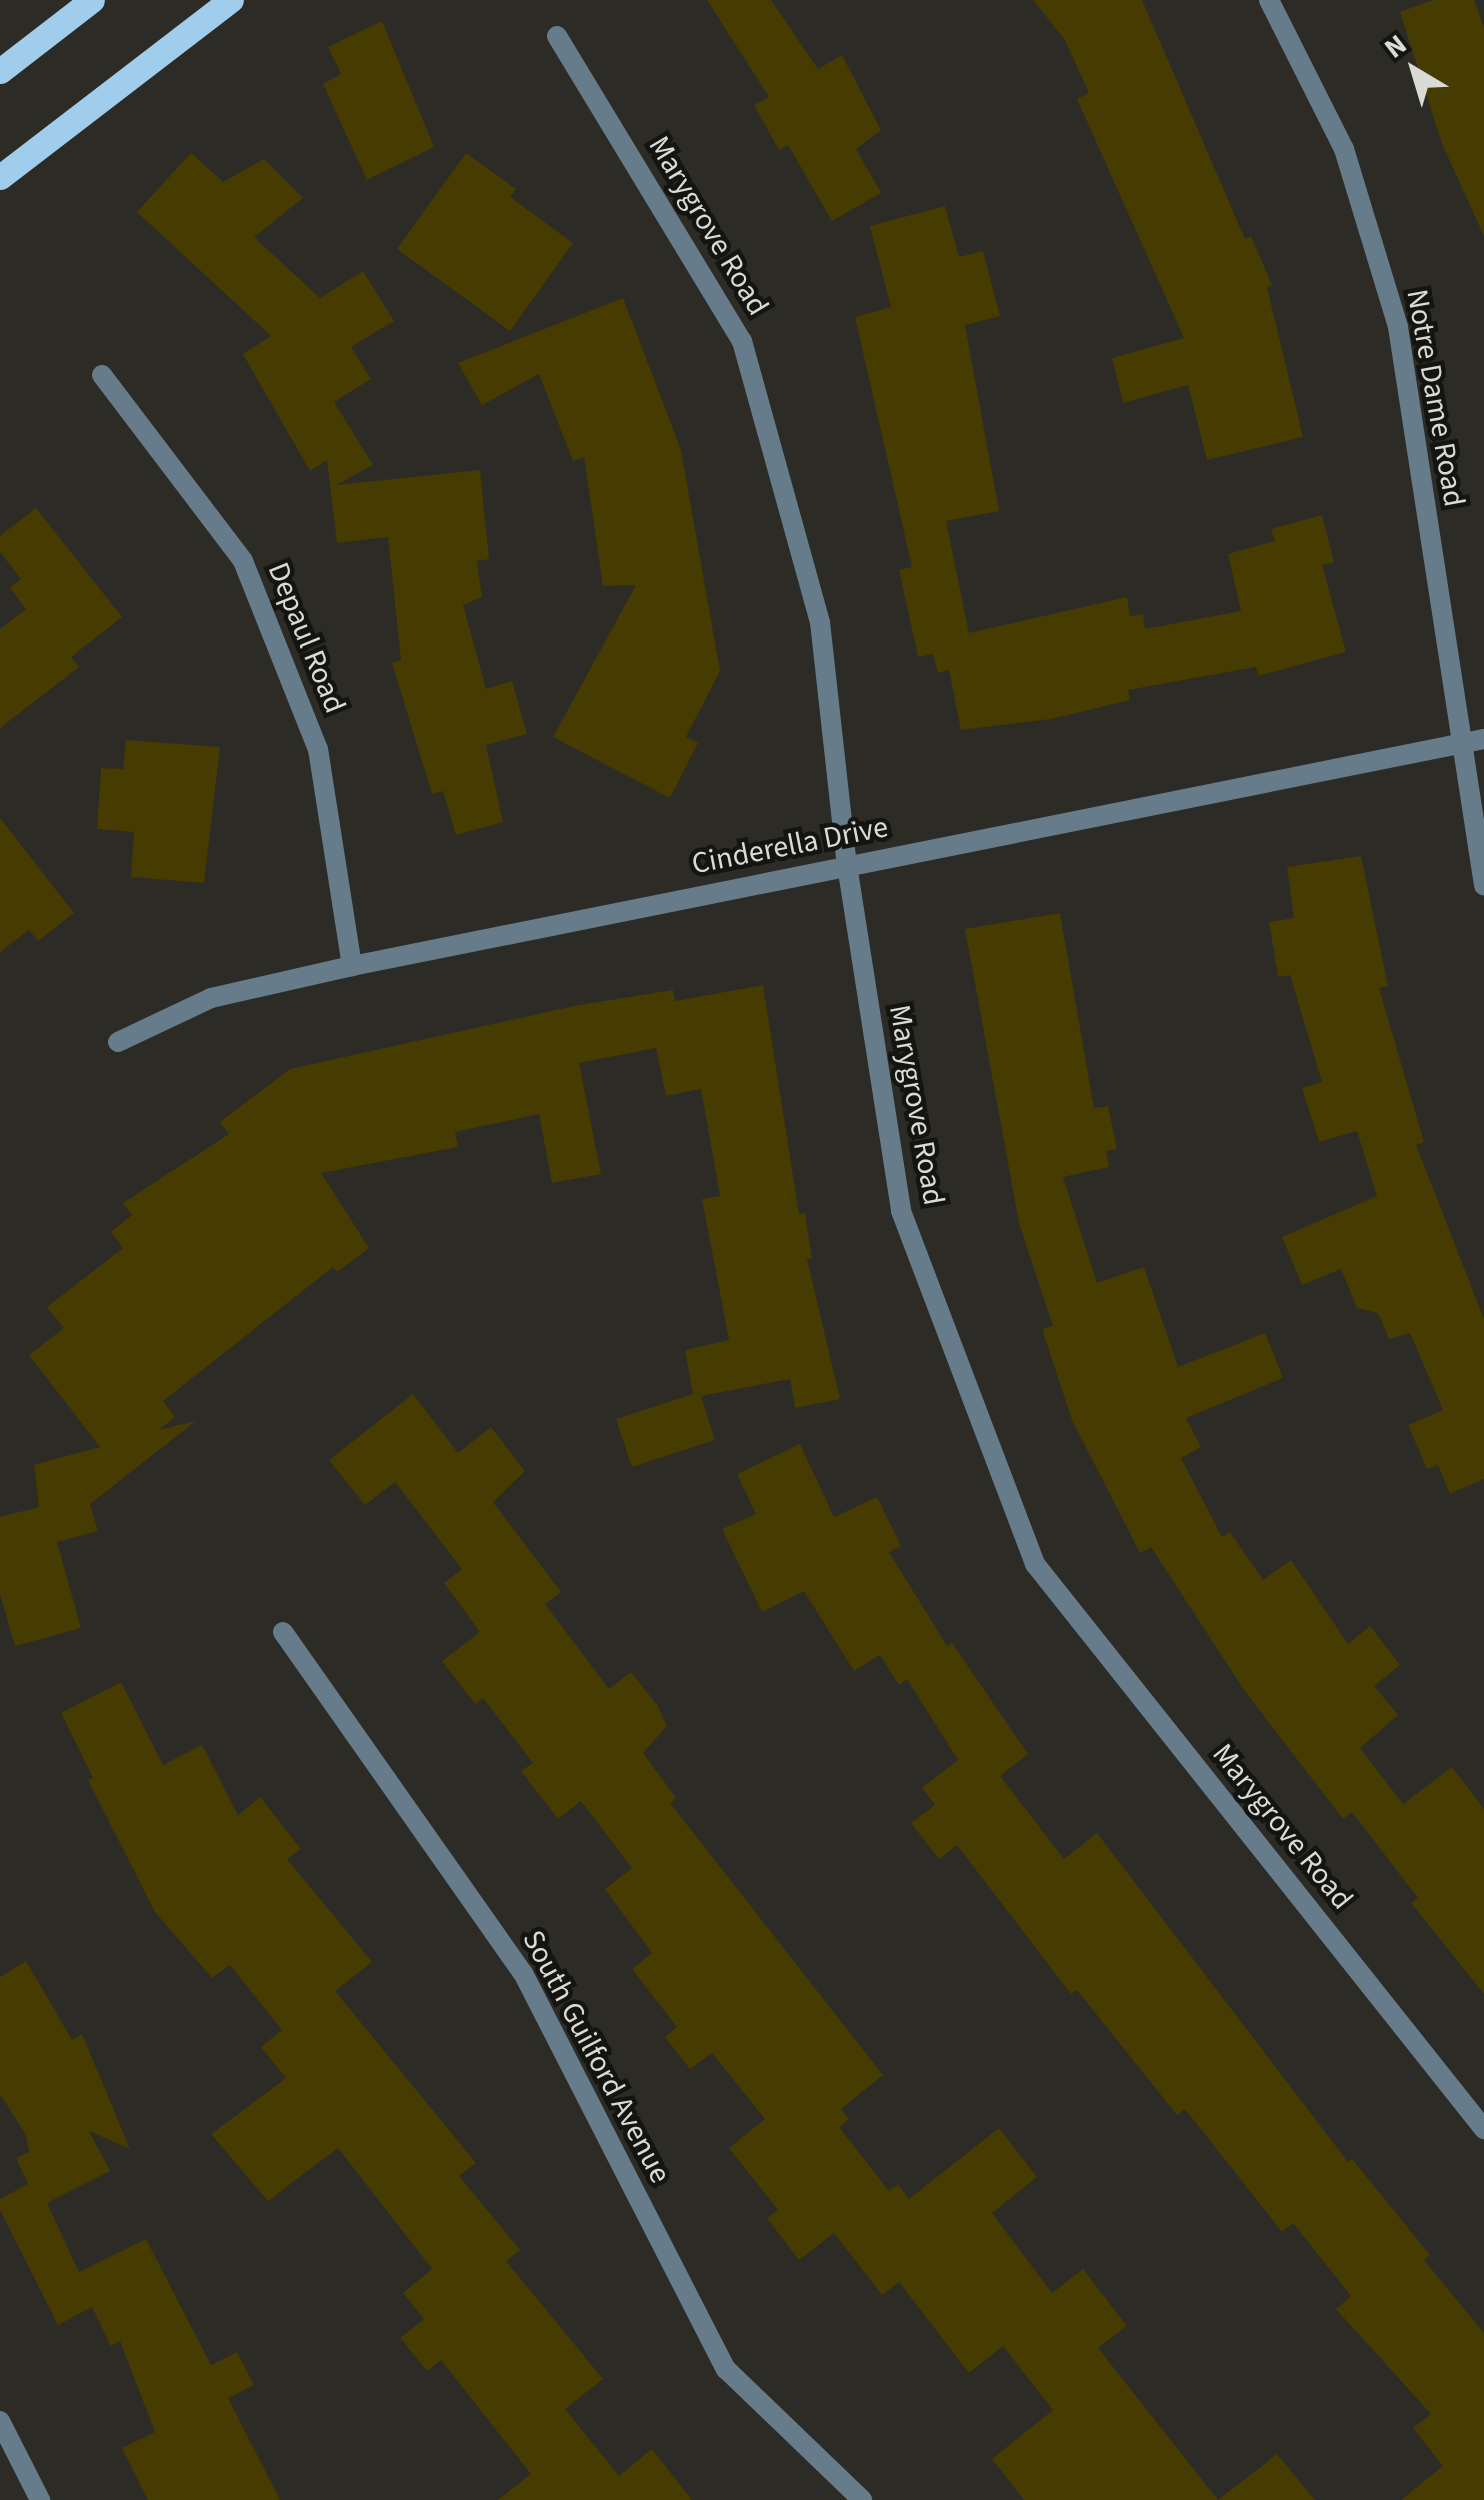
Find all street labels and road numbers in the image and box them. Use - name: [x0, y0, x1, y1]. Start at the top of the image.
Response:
- street label: Marygrove Road: [640, 130, 776, 322]
- street label: Notre Dame Road: [1398, 287, 1472, 509]
- street label: Depaul Road: [260, 558, 352, 718]
- street label: Cinderella Drive: [689, 809, 891, 883]
- street label: Marygrove Road: [881, 1002, 951, 1208]
- street label: Marygrove Road: [1204, 1737, 1360, 1917]
- street label: South Guilford Avenue: [514, 1925, 678, 2189]

